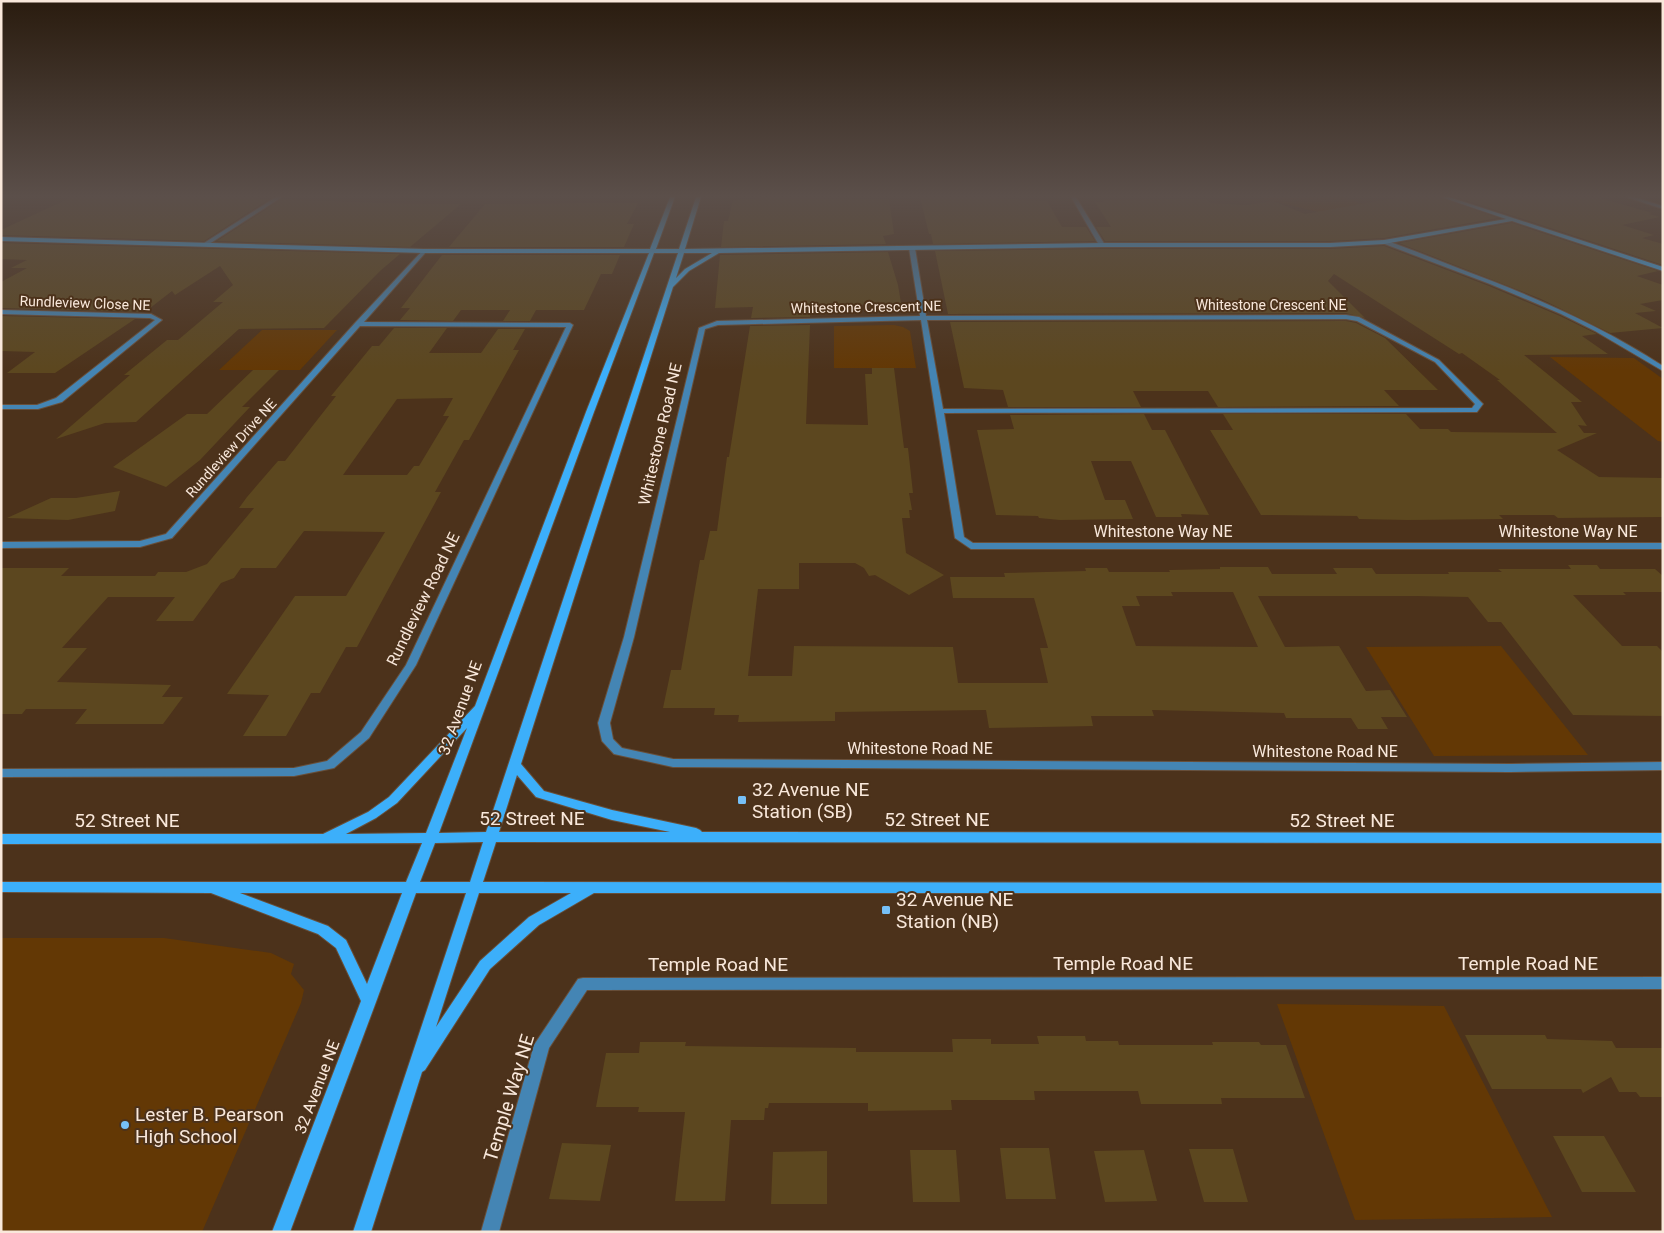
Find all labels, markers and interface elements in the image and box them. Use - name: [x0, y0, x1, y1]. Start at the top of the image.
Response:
- street label: Rundleview Close NE: [19, 293, 151, 313]
- street label: Whitestone Crescent NE: [1196, 297, 1346, 313]
- street label: Whitestone Crescent NE: [791, 298, 942, 316]
- street label: Whitestone Road NE: [634, 361, 686, 507]
- street label: Rundleview Drive NE: [183, 395, 280, 501]
- street label: Whitestone Way NE: [1094, 522, 1232, 541]
- street label: Whitestone Way NE: [1499, 522, 1637, 541]
- street label: Rundleview Road NE: [382, 529, 464, 669]
- street label: 32 Avenue NE: [434, 658, 486, 758]
- street label: Whitestone Road NE: [847, 739, 993, 758]
- street label: Whitestone Road NE: [1252, 742, 1398, 761]
- place label: 32 Avenue NE Station (SB): [752, 778, 869, 823]
- marker: 32 Avenue NE Station (SB): [736, 794, 748, 806]
- street label: 52 Street NE: [479, 807, 585, 830]
- street label: 52 Street NE: [884, 808, 990, 831]
- street label: 52 Street NE: [74, 809, 180, 832]
- street label: 52 Street NE: [1289, 809, 1395, 832]
- place label: 32 Avenue NE Station (NB): [896, 888, 1013, 933]
- marker: 32 Avenue NE Station (NB): [880, 904, 892, 916]
- street label: Temple Road NE: [1053, 952, 1193, 975]
- street label: Temple Road NE: [1458, 952, 1598, 975]
- street label: Temple Road NE: [648, 953, 788, 976]
- street label: Temple Way NE: [479, 1031, 539, 1165]
- street label: 32 Avenue NE: [290, 1037, 344, 1137]
- place label: Lester B. Pearson High School: [135, 1103, 284, 1148]
- marker: Lester B. Pearson High School: [119, 1119, 131, 1131]

